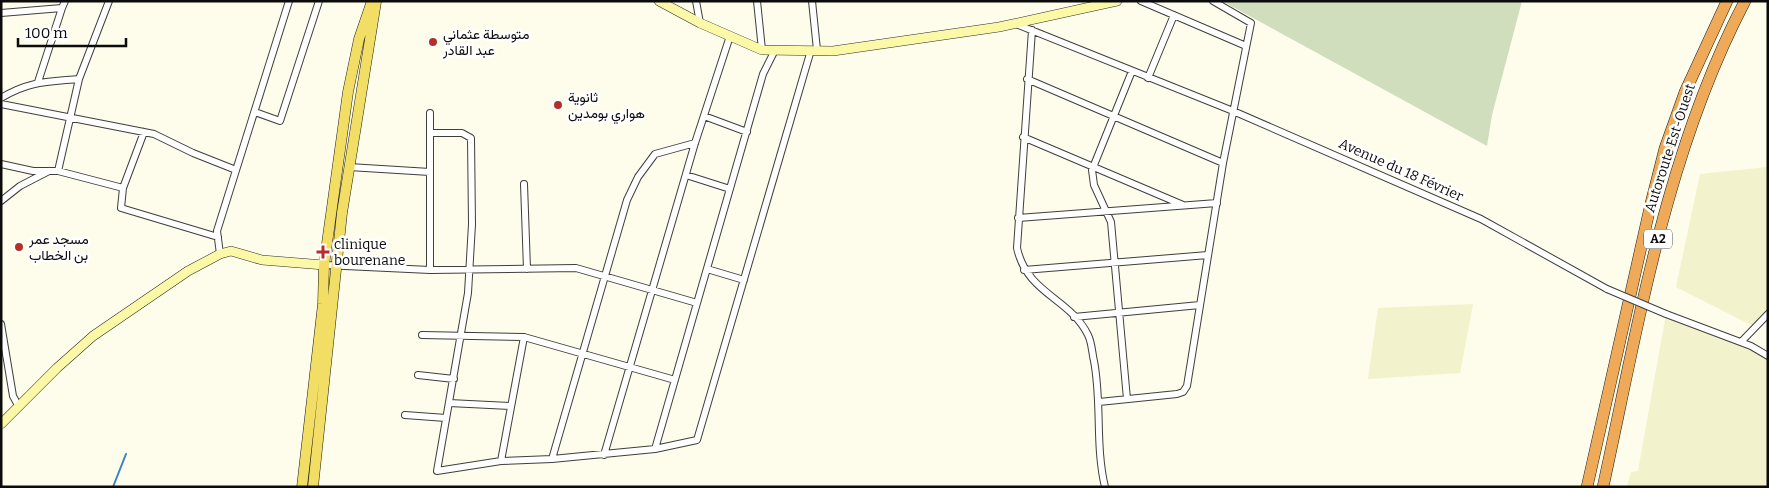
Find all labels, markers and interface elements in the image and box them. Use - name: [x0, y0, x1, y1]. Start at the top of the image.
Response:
- scale bar: [18, 15, 125, 47]
- text: 100 m: [25, 24, 68, 42]
- place label: متوسطة عثماني عبد القادر: [442, 26, 529, 59]
- marker: متوسطة عثماني عبد القادر: [427, 36, 439, 48]
- street label: Autoroute Est-Ouest: [1641, 82, 1699, 214]
- place label: ثانوية هواري بومدين: [568, 89, 645, 125]
- marker: ثانوية هواري بومدين: [552, 99, 564, 111]
- street label: Avenue du 18 Février: [1336, 135, 1466, 205]
- road number: A2: [1644, 230, 1672, 248]
- place label: مسجد عمر بن الخطاب: [28, 231, 89, 264]
- place label: clinique bourenane: [334, 236, 405, 269]
- marker: مسجد عمر بن الخطاب: [13, 241, 25, 253]
- marker: clinique bourenane: [316, 245, 330, 259]

